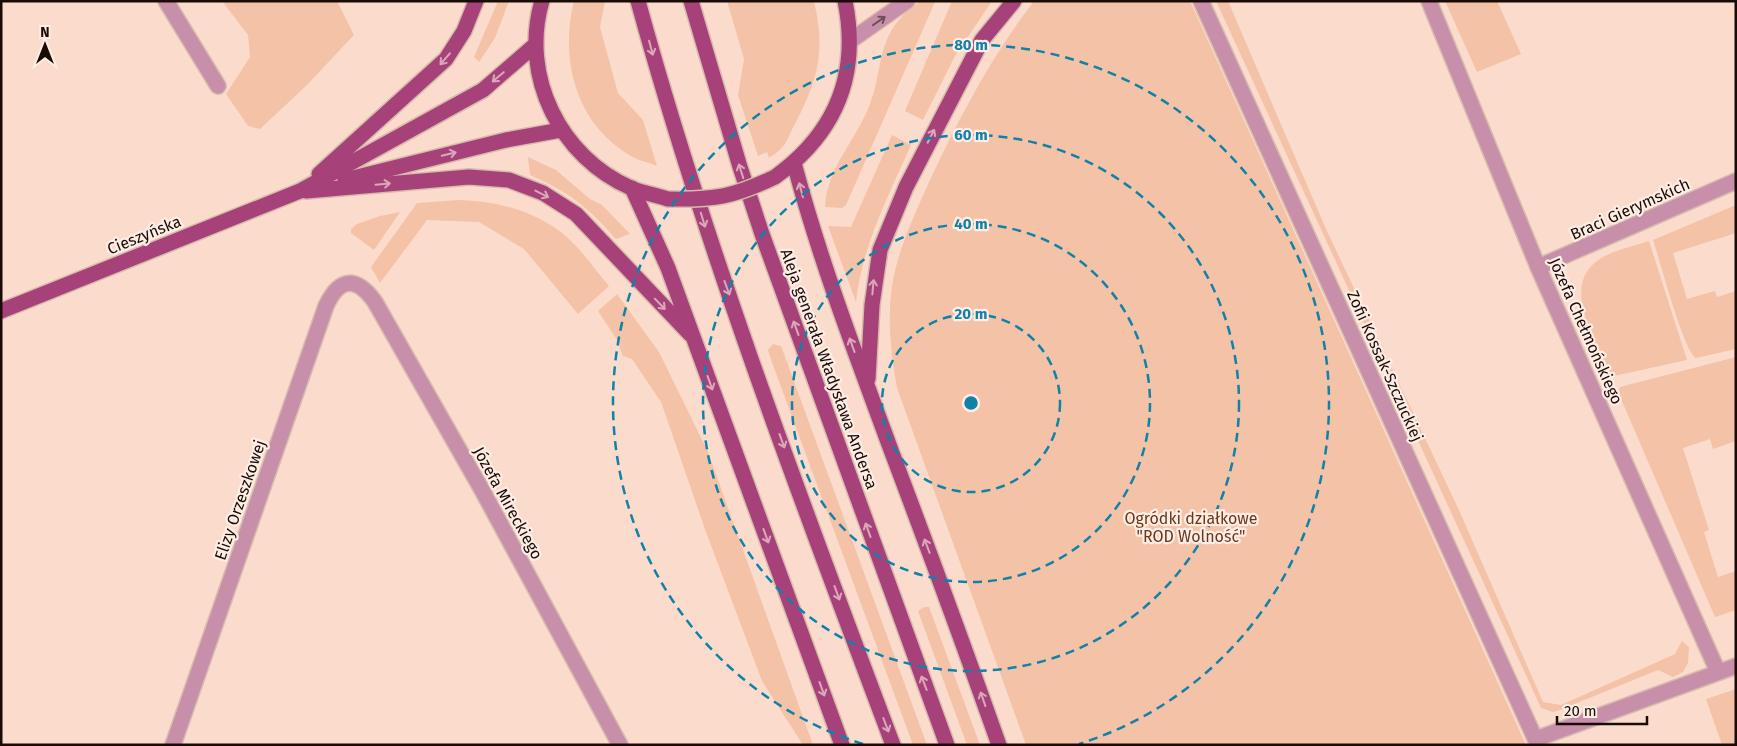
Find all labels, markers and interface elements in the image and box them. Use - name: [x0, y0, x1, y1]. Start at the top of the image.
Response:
- one-way arrow: [871, 16, 885, 26]
- north arrow: [20, 20, 70, 70]
- text: N: [40, 24, 50, 41]
- text: 80 m: [954, 36, 988, 54]
- one-way arrow: [646, 40, 656, 56]
- one-way arrow: [439, 52, 450, 65]
- one-way arrow: [492, 71, 505, 82]
- text: 60 m: [954, 126, 988, 144]
- one-way arrow: [927, 129, 936, 144]
- one-way arrow: [440, 149, 456, 158]
- one-way arrow: [736, 163, 745, 179]
- street label: Braci Gierymskich: [1567, 174, 1693, 244]
- one-way arrow: [375, 180, 391, 189]
- one-way arrow: [796, 183, 805, 199]
- one-way arrow: [535, 189, 550, 199]
- street label: Cieszyńska: [104, 212, 184, 258]
- one-way arrow: [699, 212, 709, 228]
- text: 40 m: [954, 215, 988, 233]
- street label: Aleja generała Władysława Andersa: [777, 246, 881, 492]
- street label: Józefa Chełmońskiego: [1545, 255, 1627, 407]
- one-way arrow: [723, 280, 732, 295]
- one-way arrow: [869, 280, 878, 296]
- street label: Zofii Kossak-Szczuckiej: [1343, 287, 1427, 445]
- one-way arrow: [654, 297, 666, 309]
- text: 20 m: [955, 305, 987, 323]
- one-way arrow: [791, 320, 800, 336]
- one-way arrow: [847, 337, 856, 353]
- one-way arrow: [706, 375, 715, 391]
- centre of rings: [962, 394, 980, 412]
- one-way arrow: [778, 432, 787, 448]
- street label: Elizy Orzeszkowej: [211, 437, 269, 563]
- street label: Józefa Mireckiego: [469, 443, 547, 563]
- park label: Ogródki działkowe "ROD Wolność": [1124, 509, 1258, 546]
- one-way arrow: [863, 523, 872, 538]
- one-way arrow: [762, 528, 771, 543]
- one-way arrow: [922, 539, 931, 554]
- one-way arrow: [833, 585, 843, 601]
- one-way arrow: [919, 676, 928, 691]
- one-way arrow: [818, 680, 827, 696]
- one-way arrow: [977, 691, 987, 707]
- scale bar: [1557, 694, 1647, 726]
- text: 20 m: [1564, 702, 1597, 720]
- one-way arrow: [882, 717, 891, 732]

